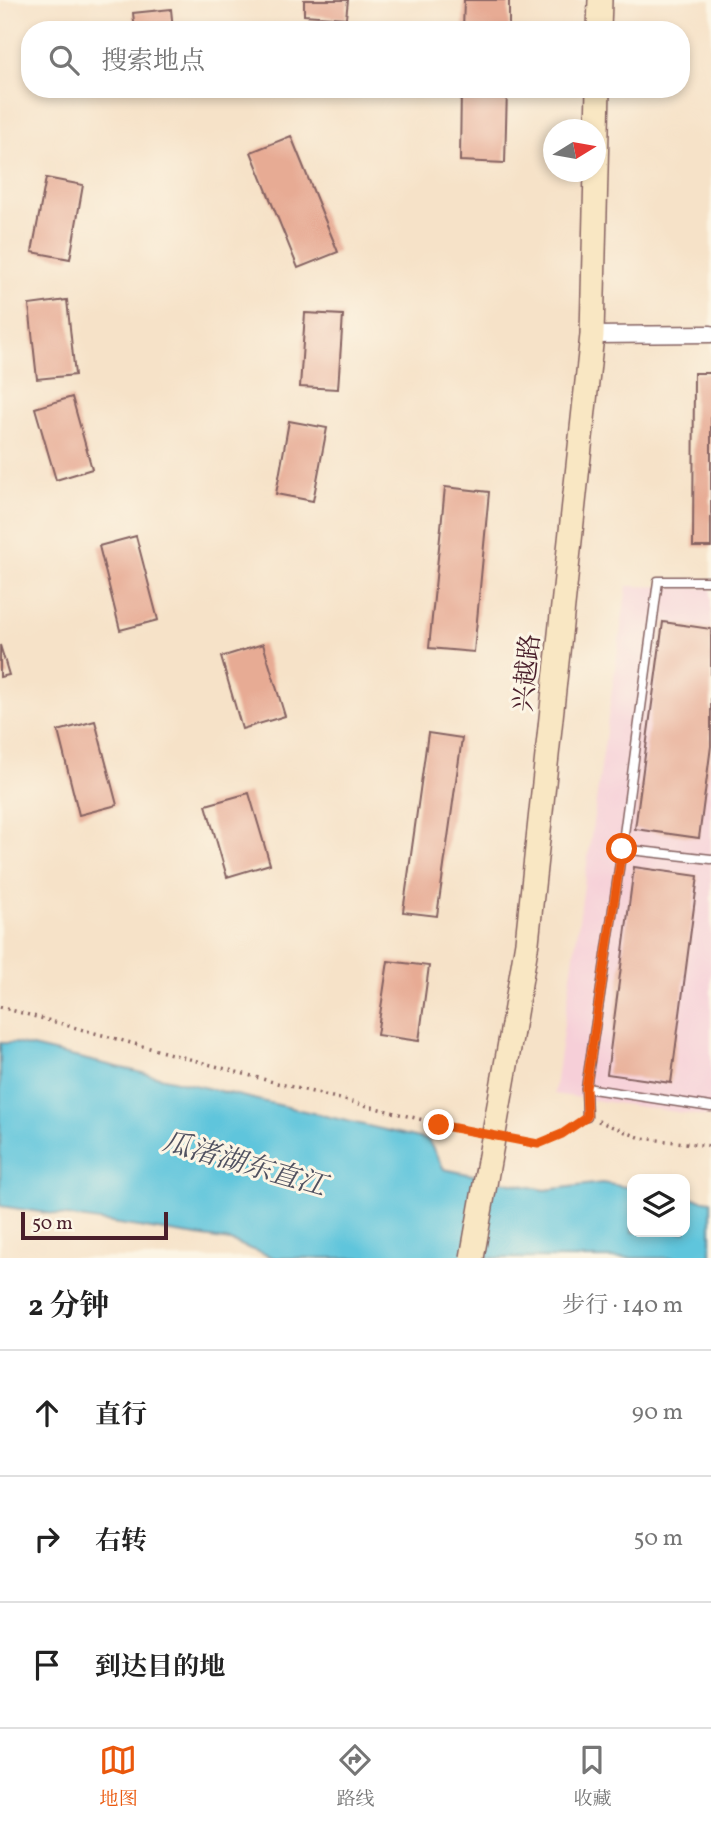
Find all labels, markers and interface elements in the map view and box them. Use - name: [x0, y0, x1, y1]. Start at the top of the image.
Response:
- search box: [21, 21, 690, 98]
- icon: search: [45, 41, 83, 79]
- text: 搜索地点: [101, 44, 205, 80]
- north arrow: [543, 119, 606, 182]
- street label: 兴越路: [506, 632, 550, 714]
- route start: [606, 833, 637, 864]
- route end: [423, 1109, 454, 1140]
- water label: 瓜渚湖东直江: [158, 1123, 334, 1208]
- map controls: [627, 1174, 690, 1237]
- button: layers: [627, 1174, 690, 1237]
- scale bar: [21, 1209, 168, 1241]
- text: 50 m: [32, 1211, 73, 1237]
- text: 2 分钟: [28, 1286, 110, 1328]
- text: 步行 · 140 m: [562, 1290, 683, 1322]
- icon: ahead: [28, 1394, 66, 1432]
- text: 90 m: [632, 1397, 683, 1429]
- text: 直行: [95, 1398, 147, 1434]
- icon: right: [28, 1520, 66, 1558]
- text: 50 m: [634, 1523, 683, 1555]
- text: 右转: [95, 1524, 147, 1560]
- icon: arrive: [28, 1646, 66, 1684]
- text: 到达目的地: [95, 1650, 225, 1686]
- tab: 地图: [99, 1741, 138, 1813]
- tab: 路线: [336, 1741, 375, 1813]
- tab: 收藏: [573, 1741, 612, 1813]

